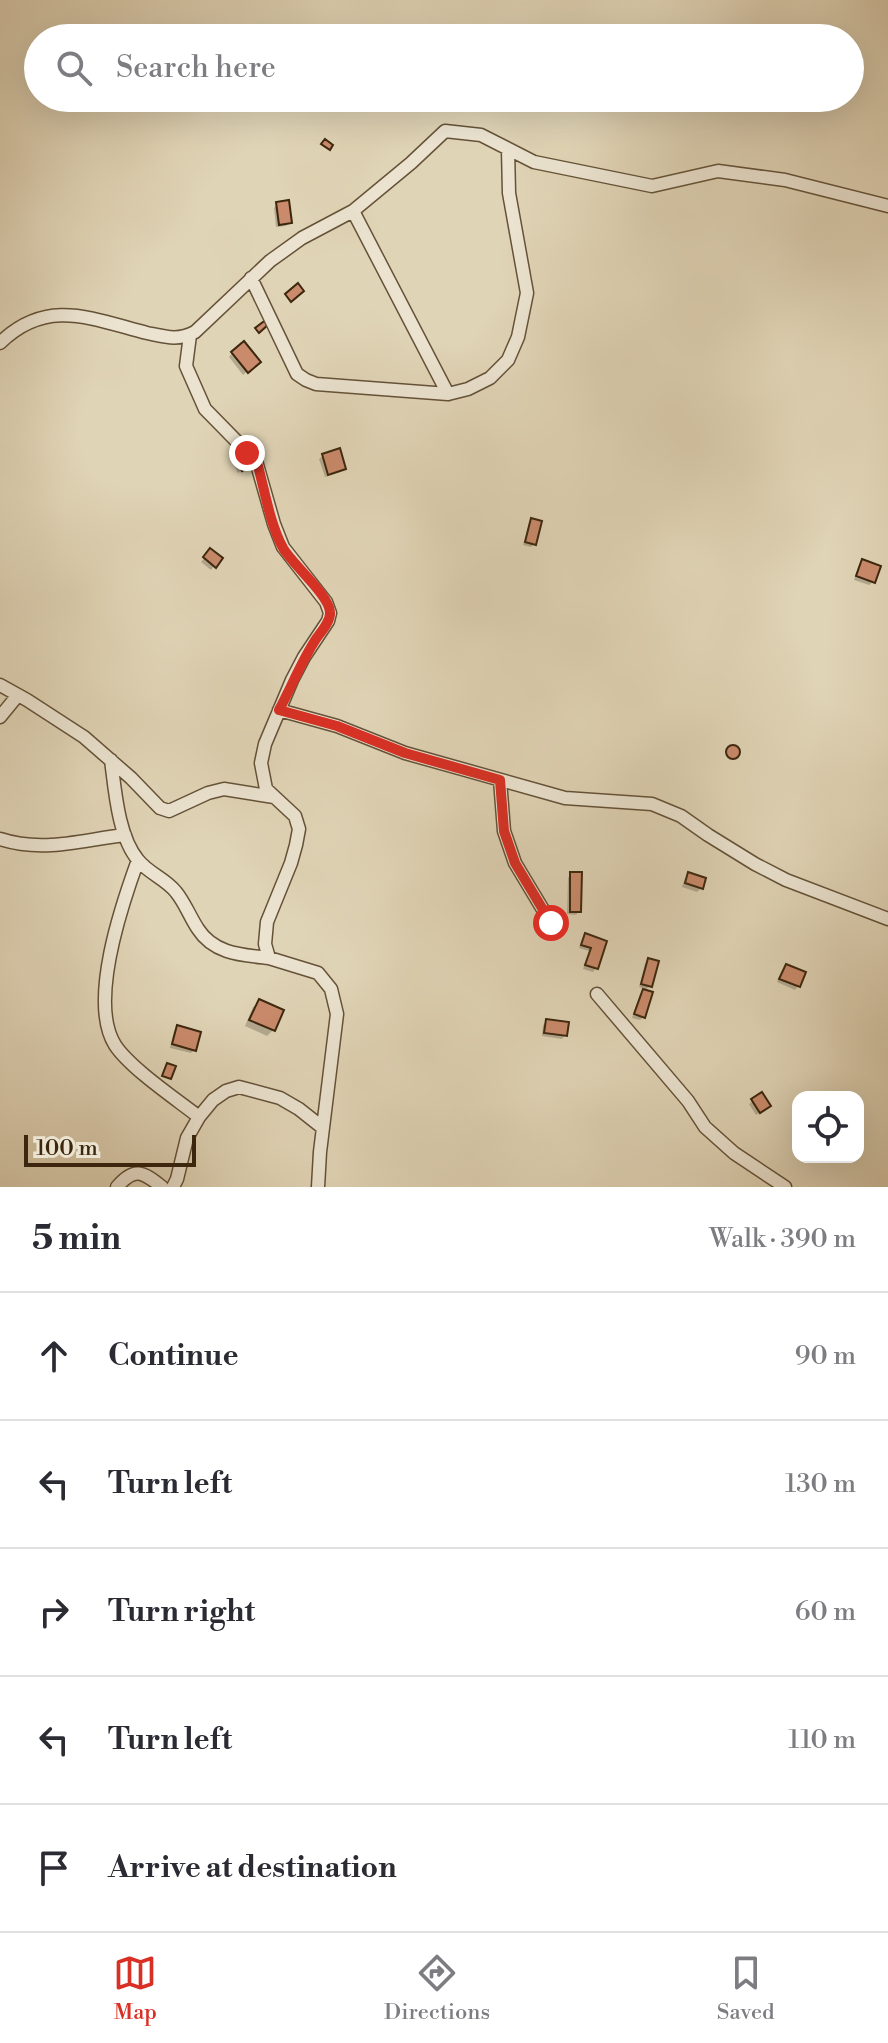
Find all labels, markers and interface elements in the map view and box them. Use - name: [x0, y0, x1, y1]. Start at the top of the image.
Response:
- search box: [24, 24, 864, 112]
- icon: search: [52, 46, 96, 90]
- text: Search here: [116, 49, 276, 87]
- route end: [229, 435, 265, 471]
- route start: [533, 905, 569, 941]
- map controls: [792, 1091, 864, 1163]
- button: locate: [792, 1091, 864, 1163]
- scale bar: [24, 1131, 196, 1167]
- text: 100 m: [36, 1135, 98, 1162]
- text: 5 min: [32, 1218, 121, 1260]
- text: Walk · 390 m: [709, 1223, 856, 1255]
- icon: ahead: [32, 1334, 76, 1378]
- text: Continue: [108, 1337, 239, 1375]
- text: 90 m: [795, 1340, 856, 1372]
- icon: left: [32, 1462, 76, 1506]
- text: Turn left: [108, 1465, 232, 1503]
- text: 130 m: [785, 1468, 856, 1500]
- icon: right: [32, 1590, 76, 1634]
- text: Turn right: [108, 1593, 255, 1631]
- text: 60 m: [795, 1596, 856, 1628]
- icon: left: [32, 1718, 76, 1762]
- text: Turn left: [108, 1721, 232, 1759]
- text: 110 m: [788, 1724, 856, 1756]
- icon: arrive: [32, 1846, 76, 1890]
- text: Arrive at destination: [108, 1849, 397, 1887]
- tab: Map: [113, 1951, 157, 2026]
- tab: Directions: [384, 1951, 490, 2026]
- tab: Saved: [717, 1951, 775, 2026]

